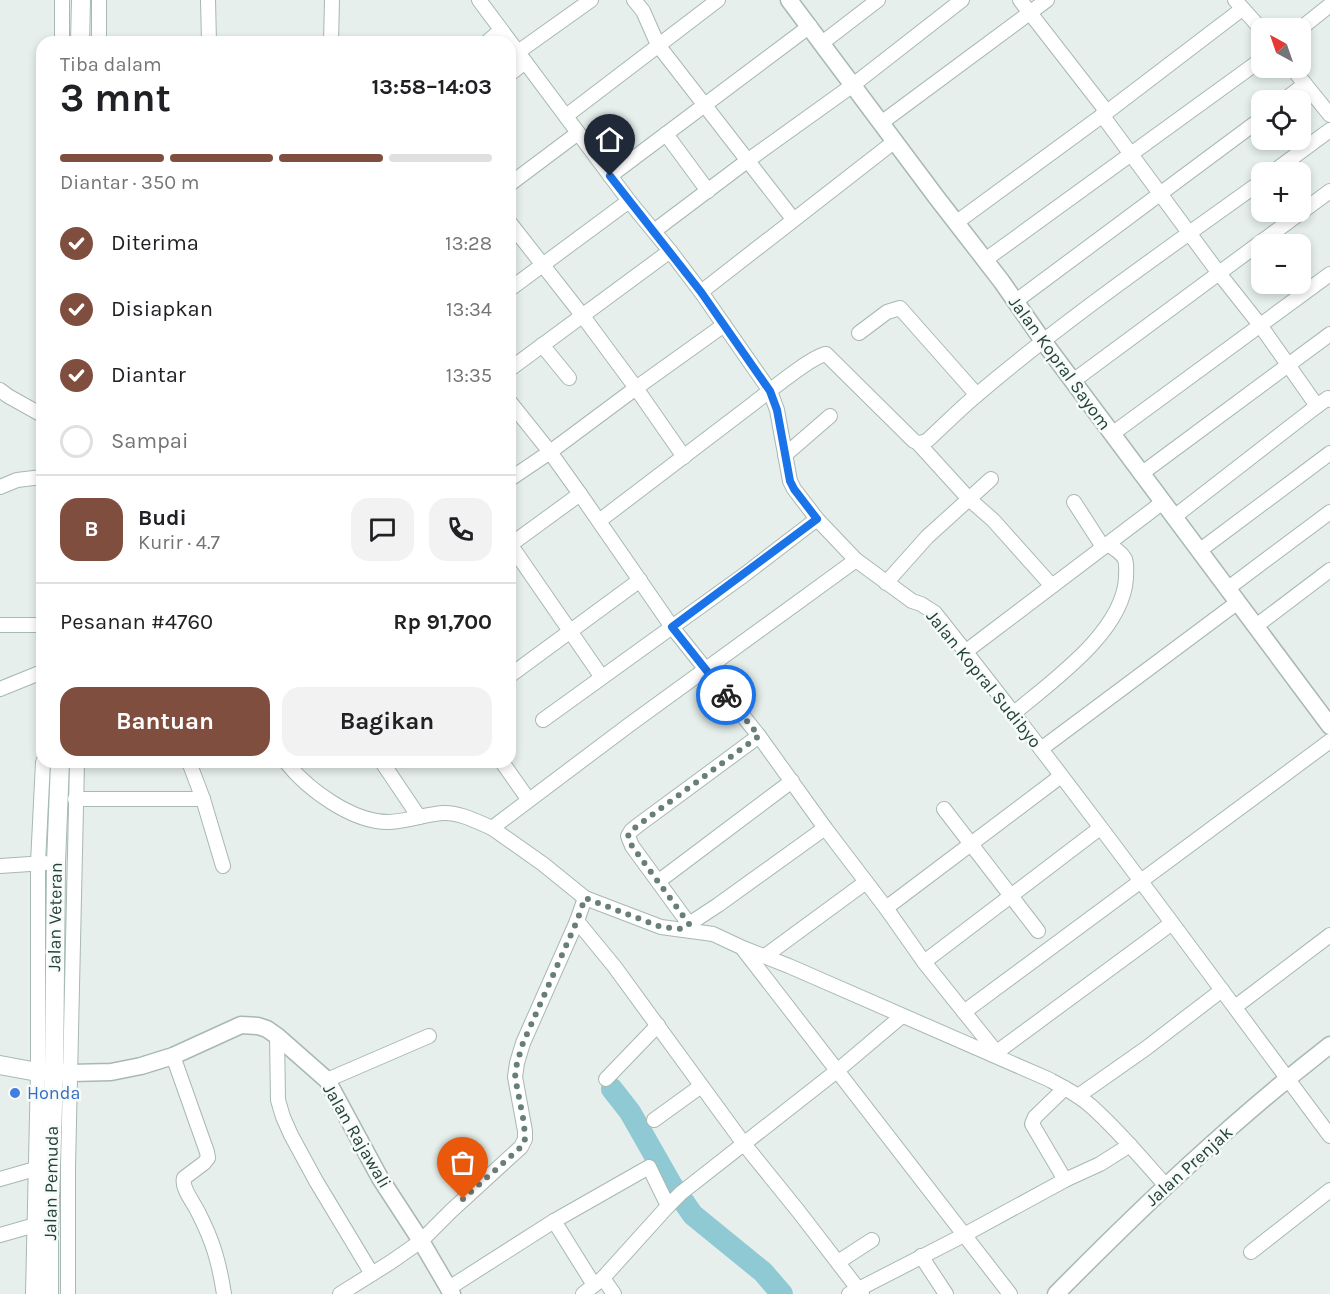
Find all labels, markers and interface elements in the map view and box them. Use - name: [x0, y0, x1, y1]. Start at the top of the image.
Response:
- north arrow: [1251, 18, 1311, 78]
- map controls: [1251, 18, 1311, 294]
- text: Tiba dalam: [60, 53, 162, 76]
- text: 13:58–14:03: [372, 74, 492, 100]
- text: 3 mnt: [60, 75, 171, 121]
- button: locate: [1251, 90, 1311, 150]
- pin: [584, 114, 635, 176]
- icon: home: [593, 123, 626, 156]
- button: +: [1251, 162, 1311, 222]
- text: Diantar · 350 m: [60, 171, 200, 194]
- icon: check: [60, 227, 93, 260]
- text: Diterima: [111, 230, 199, 256]
- text: 13:28: [445, 232, 492, 255]
- button: −: [1251, 234, 1311, 294]
- street label: Jalan Kopral Sayom: [1004, 292, 1116, 434]
- icon: check: [60, 293, 93, 326]
- text: Disiapkan: [111, 296, 213, 322]
- text: 13:34: [446, 298, 492, 321]
- icon: check: [60, 359, 93, 392]
- text: Diantar: [111, 362, 186, 388]
- text: 13:35: [446, 364, 492, 387]
- text: Sampai: [111, 428, 189, 454]
- button: chat: [351, 498, 414, 561]
- button: phone: [429, 498, 492, 561]
- text: Budi: [138, 505, 187, 531]
- text: B: [84, 516, 99, 542]
- text: Kurir · 4.7: [138, 531, 220, 554]
- street label: Jalan Kopral Sudibyo: [922, 606, 1046, 752]
- text: Pesanan #4760: [60, 609, 213, 635]
- text: Rp 91,700: [393, 609, 492, 635]
- courier: [696, 665, 756, 725]
- icon: bike: [710, 679, 743, 712]
- button: Bantuan: [60, 687, 270, 756]
- button: Bagikan: [282, 687, 492, 756]
- street label: Jalan Veteran: [43, 862, 67, 972]
- street label: Jalan Rajawali: [318, 1080, 396, 1192]
- place label: Honda: [27, 1082, 80, 1104]
- marker: Honda: [8, 1086, 22, 1100]
- street label: Jalan Prenjak: [1141, 1121, 1237, 1211]
- street label: Jalan Pemuda: [39, 1125, 63, 1241]
- pin: [437, 1137, 488, 1199]
- icon: bag: [446, 1146, 479, 1179]

